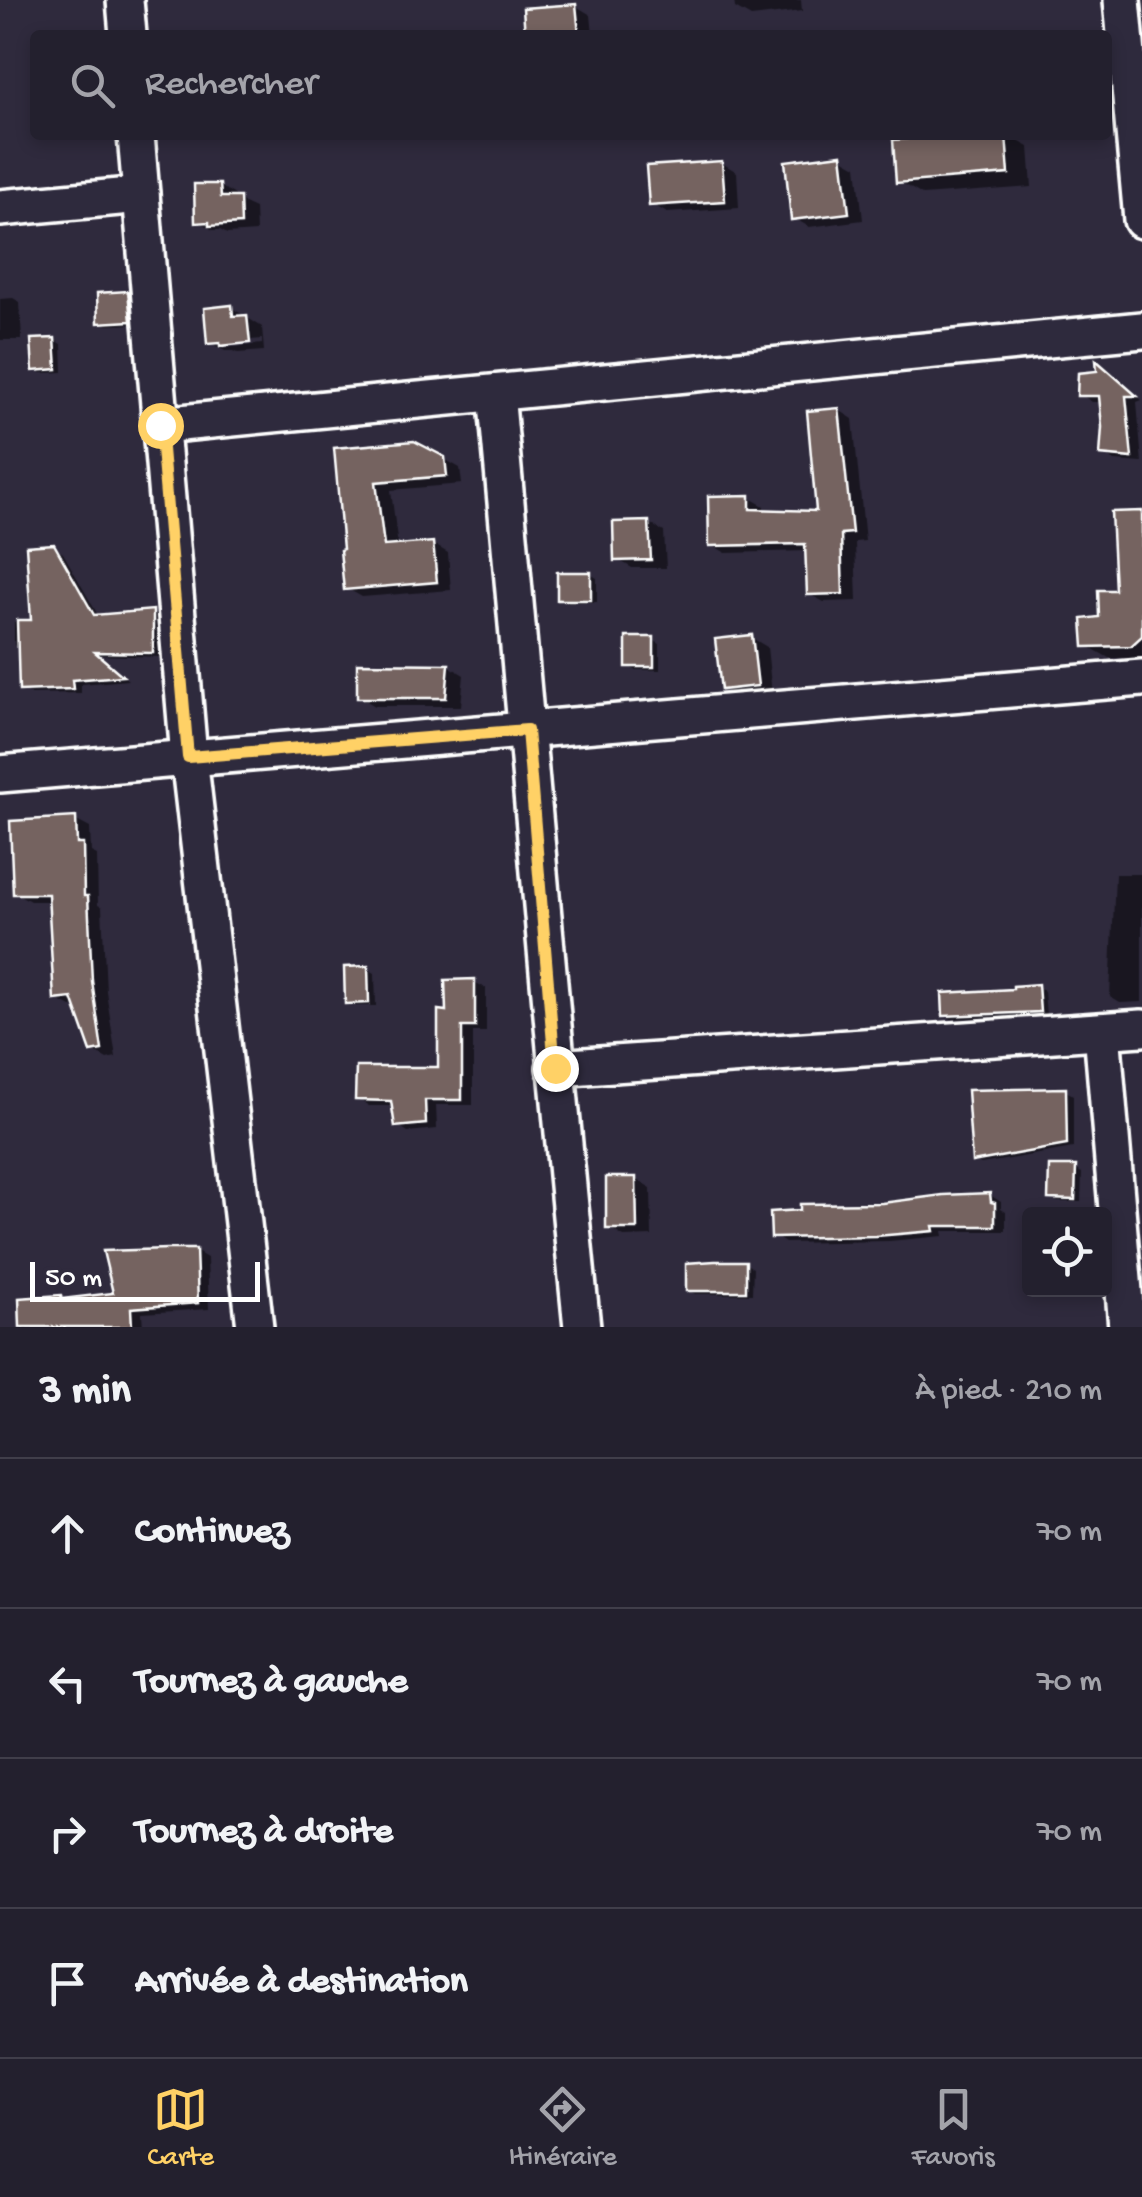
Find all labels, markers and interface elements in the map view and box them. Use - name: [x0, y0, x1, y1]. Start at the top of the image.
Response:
- search box: [30, 30, 1112, 140]
- icon: search: [65, 58, 120, 113]
- text: Rechercher: [145, 63, 317, 107]
- route start: [138, 403, 184, 449]
- route end: [533, 1046, 579, 1092]
- map controls: [1022, 1207, 1112, 1297]
- button: locate: [1022, 1207, 1112, 1297]
- scale bar: [30, 1257, 260, 1302]
- text: 50 m: [45, 1263, 102, 1296]
- text: 3 min: [40, 1368, 131, 1417]
- text: À pied · 210 m: [915, 1373, 1102, 1411]
- icon: ahead: [40, 1506, 95, 1561]
- text: Continuez: [135, 1511, 289, 1555]
- text: 70 m: [1037, 1514, 1102, 1552]
- icon: left: [40, 1656, 95, 1711]
- text: Tournez à gauche: [135, 1661, 408, 1705]
- text: 70 m: [1037, 1664, 1102, 1702]
- icon: right: [40, 1806, 95, 1861]
- text: Tournez à droite: [135, 1811, 393, 1855]
- text: 70 m: [1037, 1814, 1102, 1852]
- icon: arrive: [40, 1956, 95, 2011]
- text: Arrivée à destination: [135, 1961, 468, 2005]
- tab: Carte: [147, 2082, 214, 2175]
- tab: Itinéraire: [509, 2082, 617, 2175]
- tab: Favoris: [912, 2082, 995, 2175]

